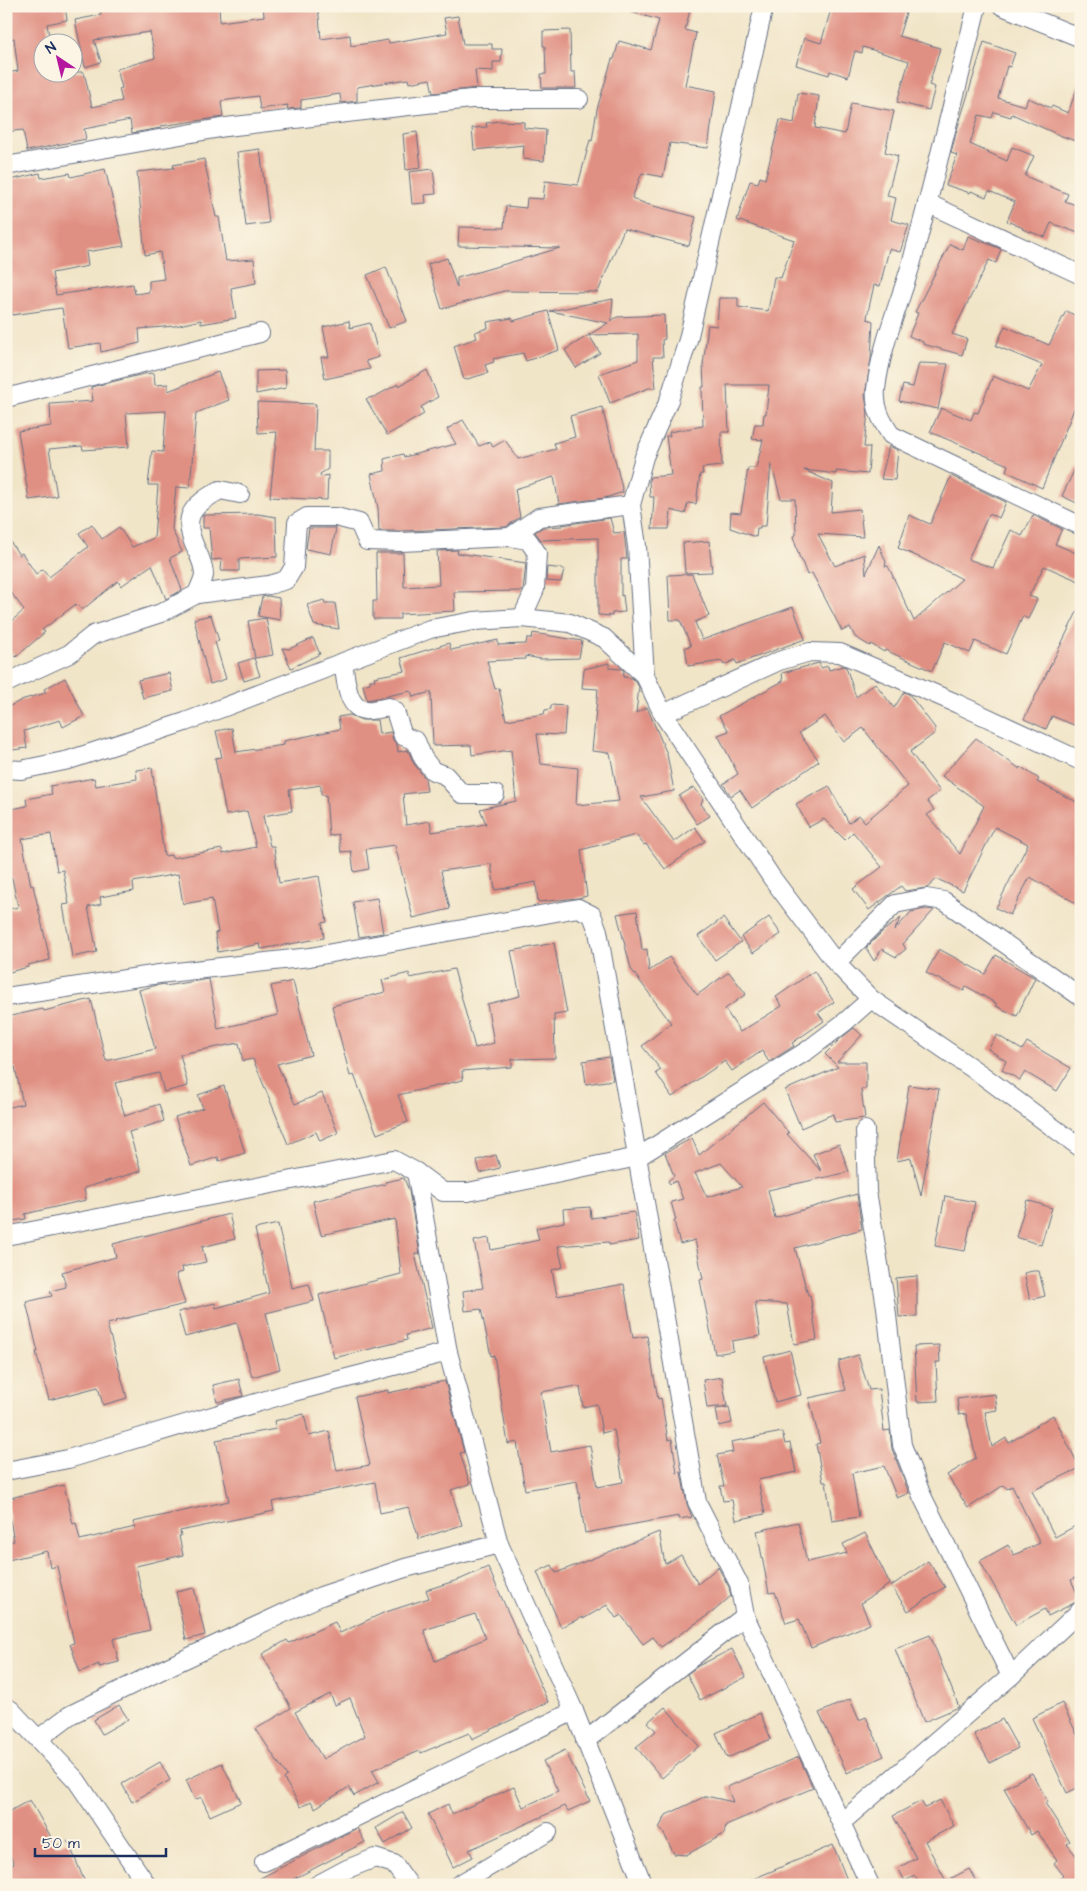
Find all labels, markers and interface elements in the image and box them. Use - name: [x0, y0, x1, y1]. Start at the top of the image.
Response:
- north arrow: [32, 32, 82, 82]
- text: N: [42, 37, 61, 59]
- scale bar: [35, 1826, 166, 1858]
- text: 50 m: [42, 1833, 80, 1854]

